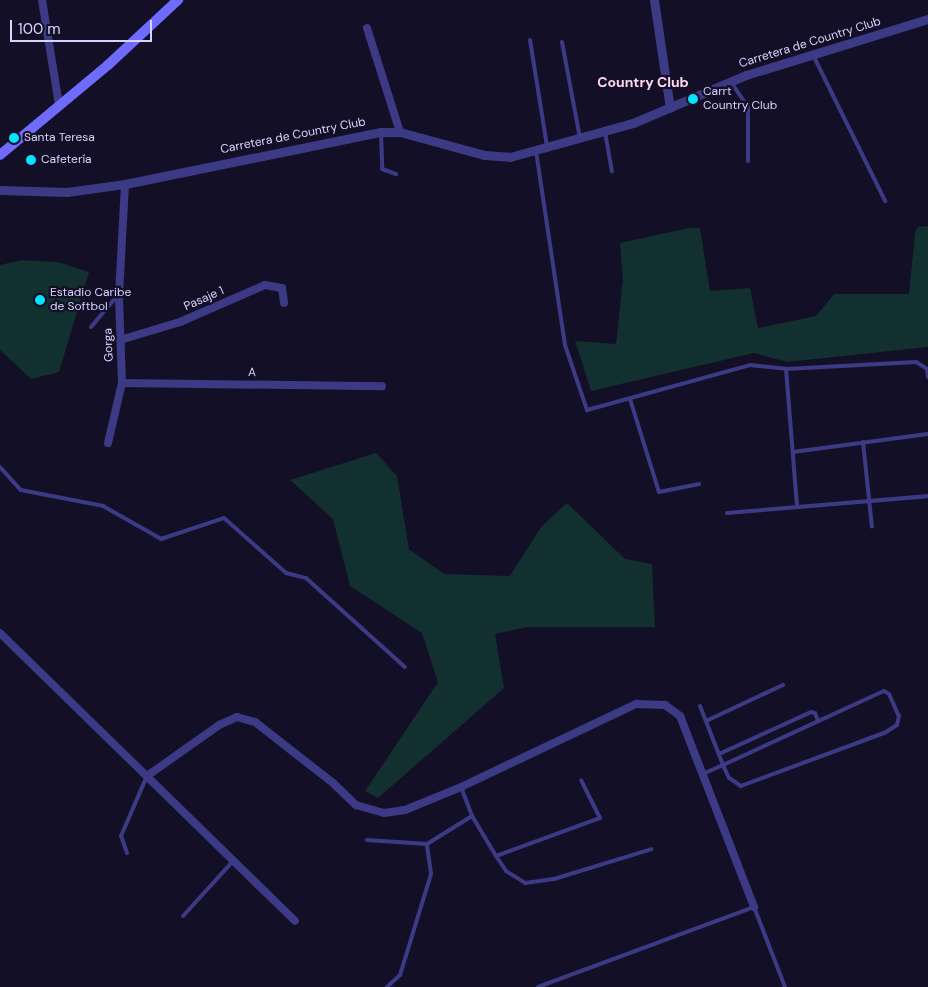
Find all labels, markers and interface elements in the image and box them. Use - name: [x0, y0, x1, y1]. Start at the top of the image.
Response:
- scale bar: [12, 10, 155, 42]
- street label: Carretera de Country Club: [737, 15, 883, 71]
- text: 100 m: [18, 19, 61, 39]
- district label: Country Club: [597, 74, 689, 90]
- place label: Carrt Country Club: [703, 85, 777, 113]
- marker: Carrt Country Club: [687, 93, 699, 105]
- street label: Carretera de Country Club: [219, 115, 367, 157]
- place label: Santa Teresa: [24, 131, 95, 145]
- marker: Santa Teresa: [8, 132, 20, 144]
- place label: Cafetería: [41, 153, 92, 167]
- marker: Cafetería: [25, 154, 37, 166]
- street label: Pasaje 1: [182, 284, 226, 314]
- place label: Estadio Caribe de Softbol: [50, 286, 131, 314]
- marker: Estadio Caribe de Softbol: [34, 294, 46, 306]
- street label: Gorga: [101, 328, 117, 362]
- street label: A: [248, 366, 256, 380]

